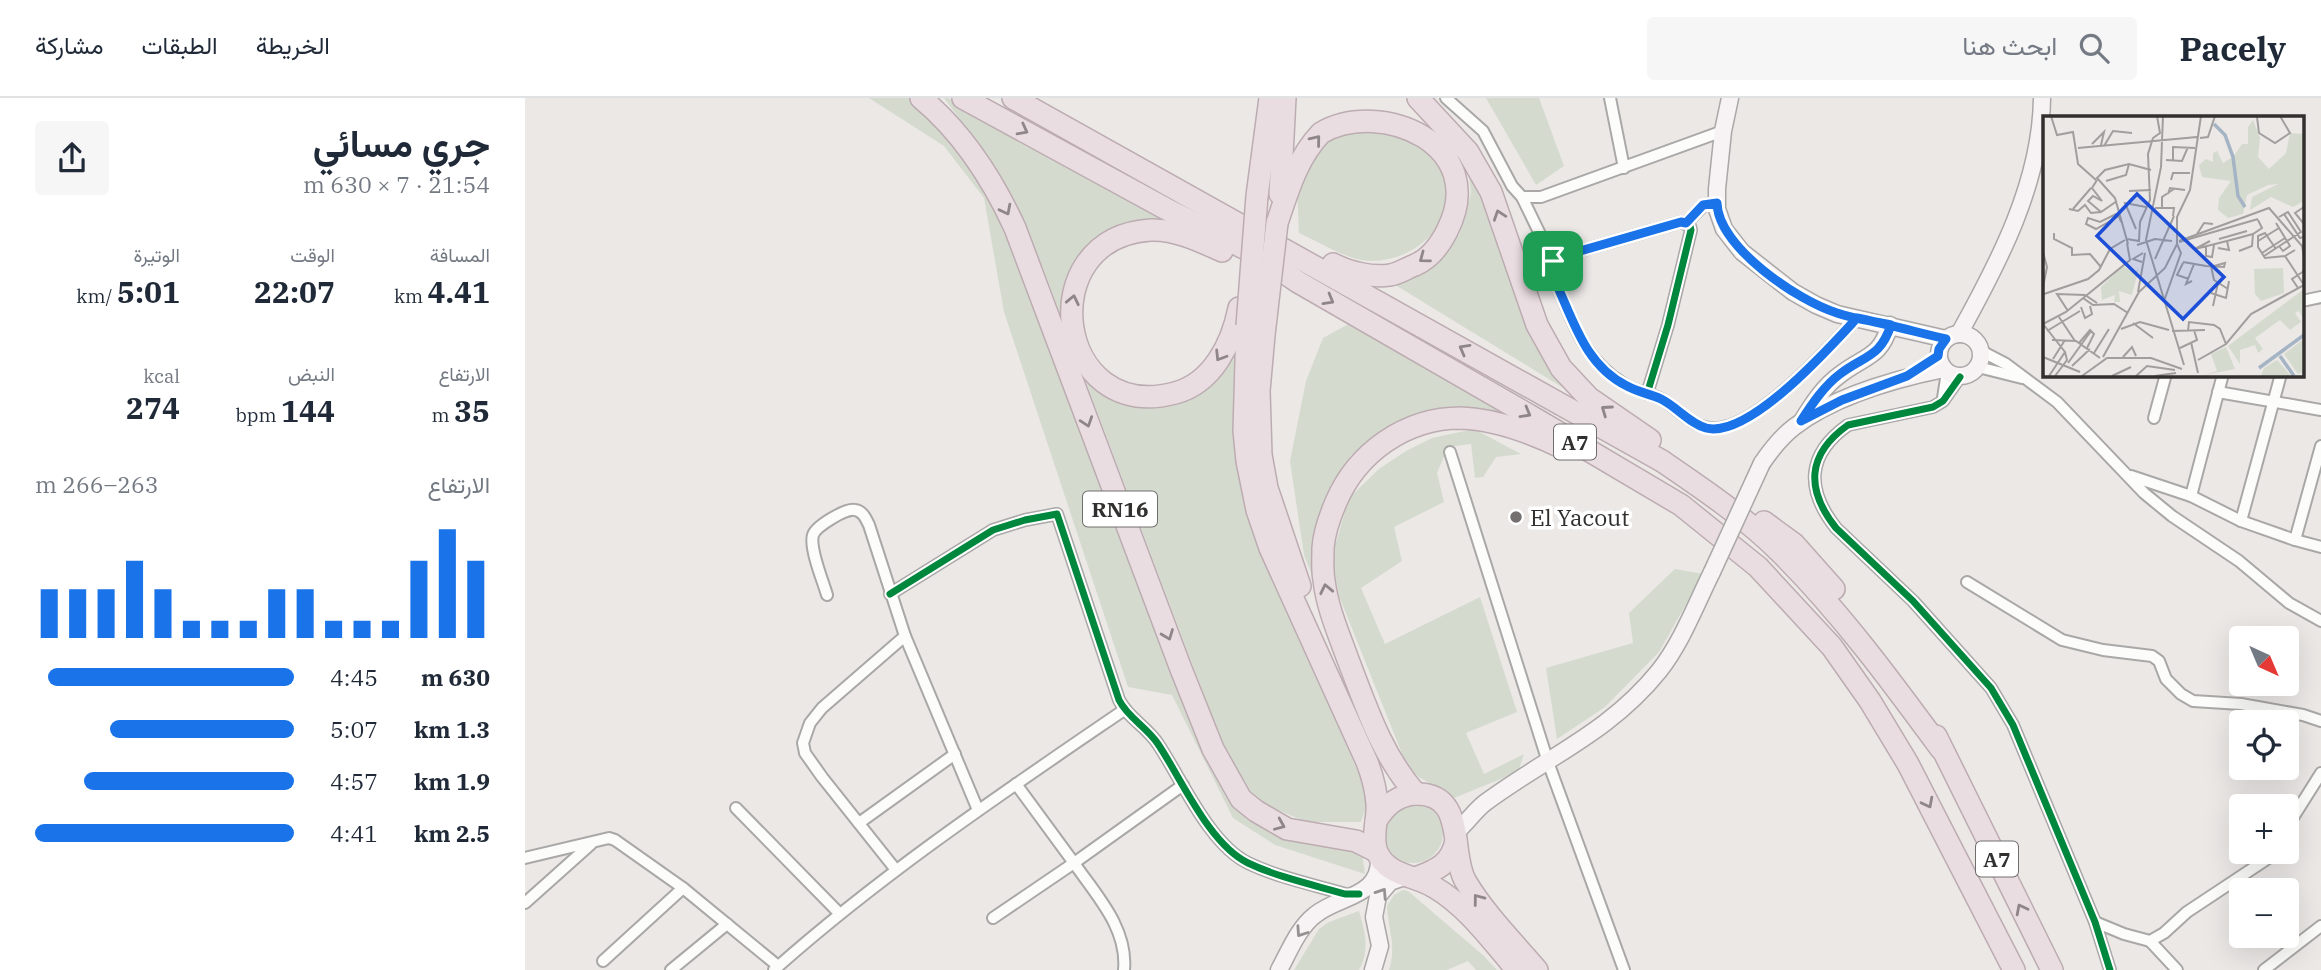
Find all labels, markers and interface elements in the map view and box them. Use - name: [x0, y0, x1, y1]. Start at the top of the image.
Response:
- search box: [1647, 17, 2137, 80]
- text: Pacely: [2179, 27, 2286, 70]
- text: ابحث هنا: [1962, 28, 2057, 62]
- text: مشاركة: [35, 29, 103, 61]
- text: الطبقات: [141, 29, 218, 61]
- text: الخريطة: [256, 29, 330, 61]
- icon: search: [2075, 29, 2113, 67]
- inset map: [2043, 116, 2303, 376]
- text: جري مسائي: [313, 118, 490, 167]
- button: share: [35, 121, 109, 195]
- one-way arrow: [1016, 122, 1028, 136]
- one-way arrow: [1308, 135, 1320, 148]
- text: 21:54 · 7 × 630 m: [303, 169, 490, 199]
- one-way arrow: [997, 203, 1011, 215]
- one-way arrow: [1493, 209, 1507, 221]
- pin: [1523, 231, 1583, 291]
- icon: arrive: [1534, 242, 1572, 280]
- text: الوتيرة: [134, 243, 180, 267]
- text: الوقت: [290, 243, 335, 267]
- text: المسافة: [430, 243, 490, 267]
- one-way arrow: [1419, 250, 1431, 262]
- text: 5:01: [117, 272, 180, 311]
- text: 22:07: [254, 272, 335, 311]
- text: 4.41: [428, 272, 490, 311]
- text: /km: [76, 284, 117, 308]
- text: km: [394, 284, 428, 308]
- one-way arrow: [1322, 292, 1334, 305]
- one-way arrow: [1064, 294, 1079, 306]
- one-way arrow: [1458, 344, 1471, 357]
- one-way arrow: [1216, 348, 1229, 361]
- text: النبض: [288, 362, 335, 386]
- text: الارتفاع: [438, 362, 490, 386]
- text: kcal: [143, 364, 180, 388]
- text: 274: [126, 388, 180, 427]
- text: 144: [281, 391, 335, 430]
- text: 35: [454, 391, 490, 430]
- text: bpm: [235, 403, 281, 427]
- text: m: [431, 403, 454, 427]
- one-way arrow: [1519, 405, 1532, 418]
- one-way arrow: [1601, 406, 1614, 418]
- one-way arrow: [1079, 416, 1093, 428]
- road number: A7: [1554, 424, 1596, 460]
- text: 263–266 m: [35, 469, 159, 499]
- text: الارتفاع: [428, 469, 490, 499]
- road number: RN16: [1083, 492, 1157, 526]
- place label: El Yacout: [1530, 502, 1629, 532]
- marker: El Yacout: [1508, 509, 1524, 525]
- one-way arrow: [1320, 583, 1335, 595]
- north arrow: [2229, 626, 2299, 696]
- map controls: [2229, 626, 2299, 948]
- one-way arrow: [1160, 628, 1174, 640]
- text: 4:45: [330, 662, 378, 692]
- text: 630 m: [421, 662, 490, 692]
- button: locate: [2229, 710, 2299, 780]
- text: 5:07: [330, 714, 378, 744]
- text: 1.3 km: [414, 714, 490, 744]
- text: 4:57: [330, 766, 378, 796]
- text: 1.9 km: [414, 766, 490, 796]
- button: +: [2229, 794, 2299, 864]
- one-way arrow: [1919, 795, 1933, 808]
- one-way arrow: [1273, 817, 1286, 831]
- text: 4:41: [330, 818, 378, 848]
- text: 2.5 km: [414, 818, 490, 848]
- road number: A7: [1976, 842, 2018, 876]
- button: −: [2229, 878, 2299, 948]
- one-way arrow: [1373, 888, 1386, 901]
- one-way arrow: [1473, 894, 1486, 906]
- one-way arrow: [2016, 904, 2030, 916]
- one-way arrow: [1297, 924, 1309, 937]

